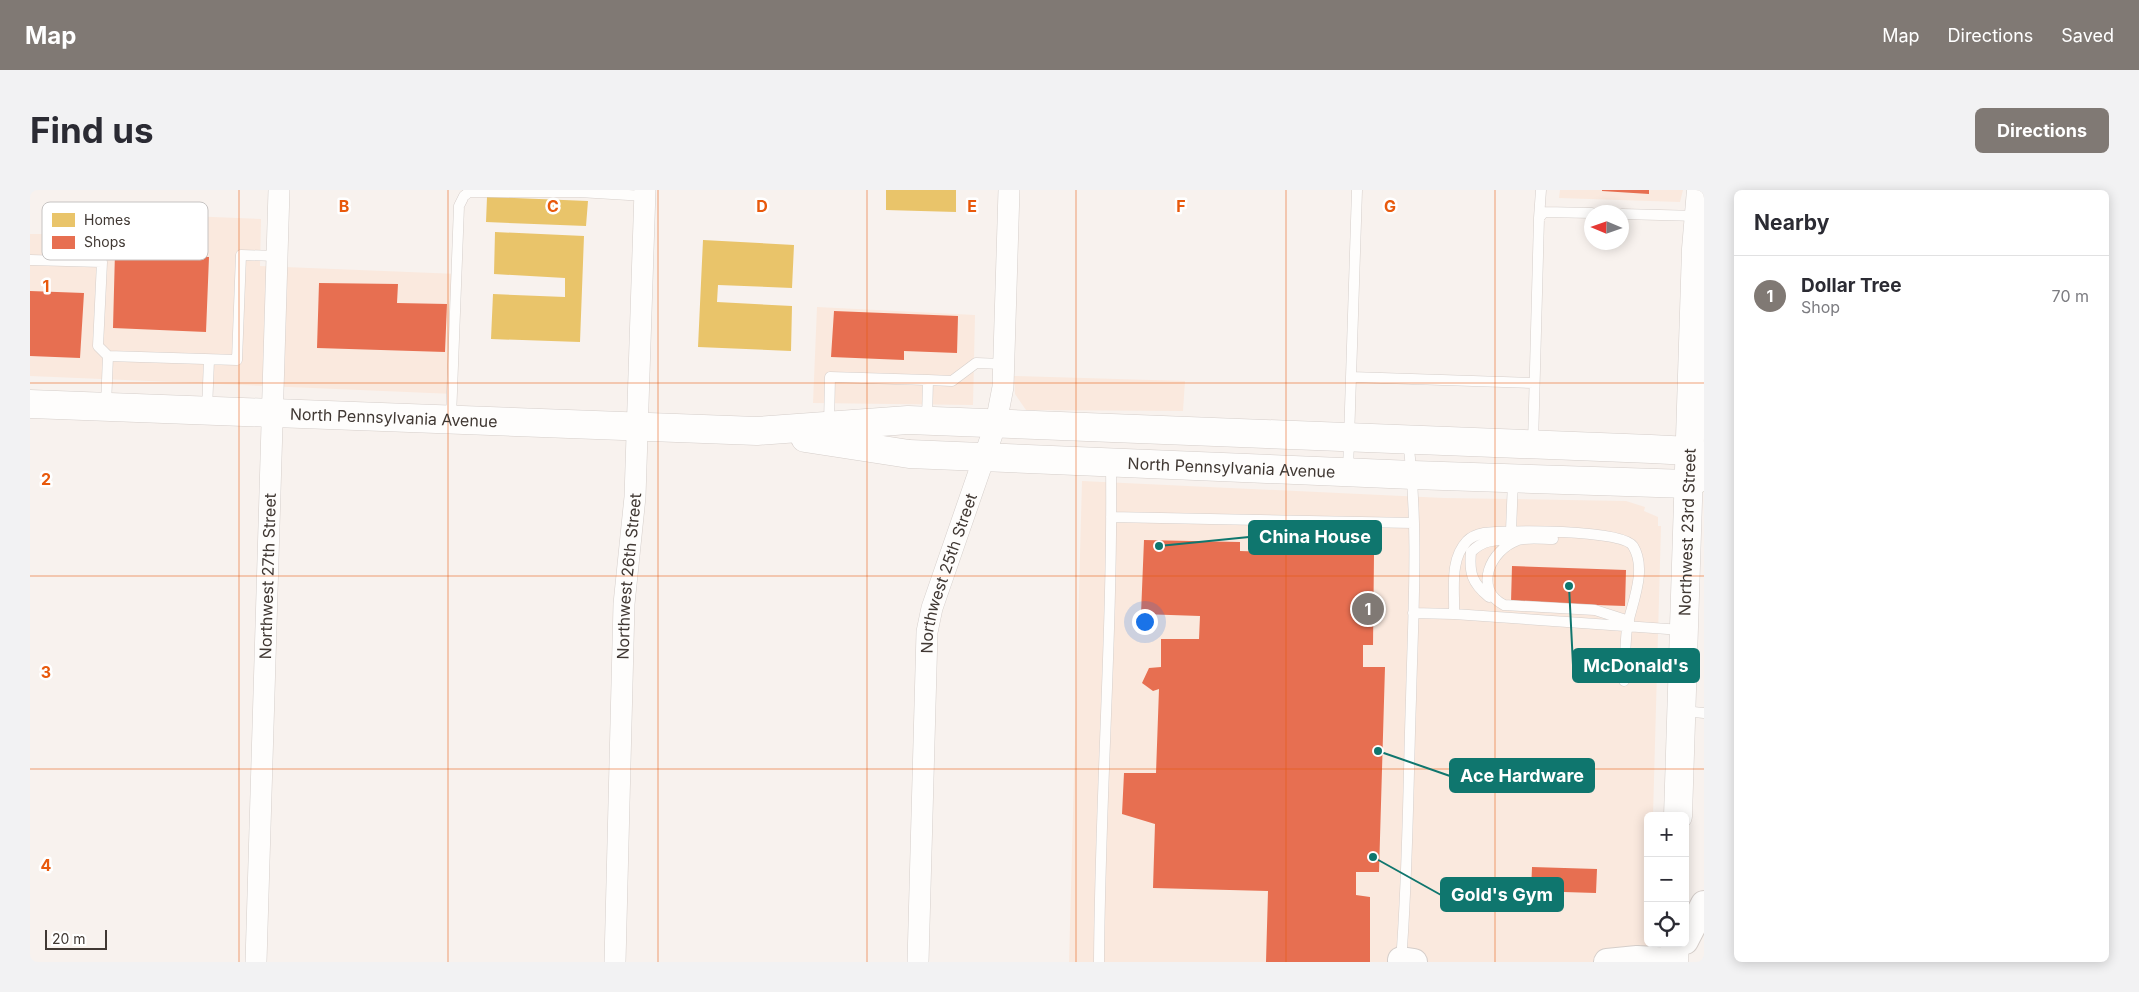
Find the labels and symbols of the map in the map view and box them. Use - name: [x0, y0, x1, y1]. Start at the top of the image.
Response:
- text: B: [339, 196, 349, 216]
- text: C: [547, 196, 559, 216]
- text: D: [756, 196, 768, 216]
- text: E: [967, 196, 977, 216]
- text: F: [1176, 196, 1186, 216]
- text: G: [1384, 196, 1396, 216]
- legend: [42, 202, 208, 260]
- north arrow: [1584, 205, 1629, 250]
- text: Homes: [84, 211, 131, 228]
- text: Shops: [84, 233, 126, 250]
- text: 1: [43, 276, 49, 296]
- street label: North Pennsylvania Avenue: [289, 404, 498, 431]
- street label: Northwest 23rd Street: [1674, 448, 1700, 616]
- street label: North Pennsylvania Avenue: [1127, 453, 1336, 482]
- text: 2: [41, 469, 51, 489]
- street label: Northwest 25th Street: [916, 491, 981, 654]
- street label: Northwest 27th Street: [255, 493, 280, 660]
- street label: Northwest 26th Street: [613, 493, 645, 660]
- callout: China House: [1249, 521, 1381, 554]
- text: China House: [1259, 526, 1371, 547]
- pin: 1: [1352, 590, 1384, 628]
- your location: [1132, 609, 1158, 635]
- callout: McDonald's: [1573, 649, 1699, 682]
- text: McDonald's: [1583, 655, 1689, 676]
- text: 3: [41, 662, 51, 682]
- callout: Ace Hardware: [1450, 759, 1594, 792]
- text: Ace Hardware: [1460, 765, 1584, 786]
- text: 4: [41, 855, 52, 875]
- callout: Gold's Gym: [1441, 878, 1563, 911]
- text: Gold's Gym: [1451, 884, 1553, 905]
- scale bar: [45, 927, 108, 950]

